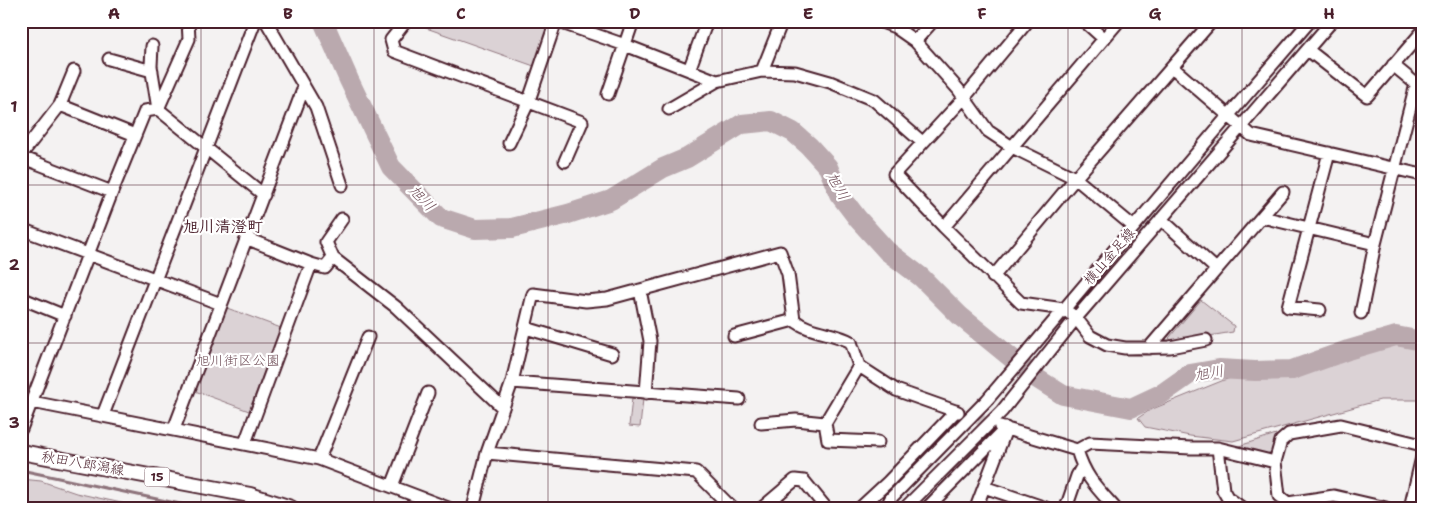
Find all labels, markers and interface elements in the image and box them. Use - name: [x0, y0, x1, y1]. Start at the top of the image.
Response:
- text: A: [108, 3, 120, 24]
- text: B: [283, 3, 293, 24]
- text: C: [456, 3, 466, 24]
- text: D: [629, 3, 641, 24]
- text: E: [803, 3, 813, 24]
- text: F: [977, 3, 987, 24]
- text: G: [1149, 3, 1162, 24]
- text: H: [1323, 3, 1335, 24]
- text: 1: [10, 96, 18, 117]
- water label: 旭川: [822, 168, 854, 204]
- water label: 旭川: [404, 180, 440, 216]
- district label: 旭川清澄町: [183, 216, 263, 237]
- street label: 横山金足線: [1079, 224, 1139, 288]
- text: 2: [8, 254, 20, 275]
- park label: 旭川街区公園: [196, 351, 280, 369]
- water label: 旭川: [1192, 361, 1226, 385]
- text: 3: [8, 412, 20, 433]
- street label: 秋田八郎潟線: [40, 447, 126, 479]
- road number: 15: [144, 468, 170, 487]

